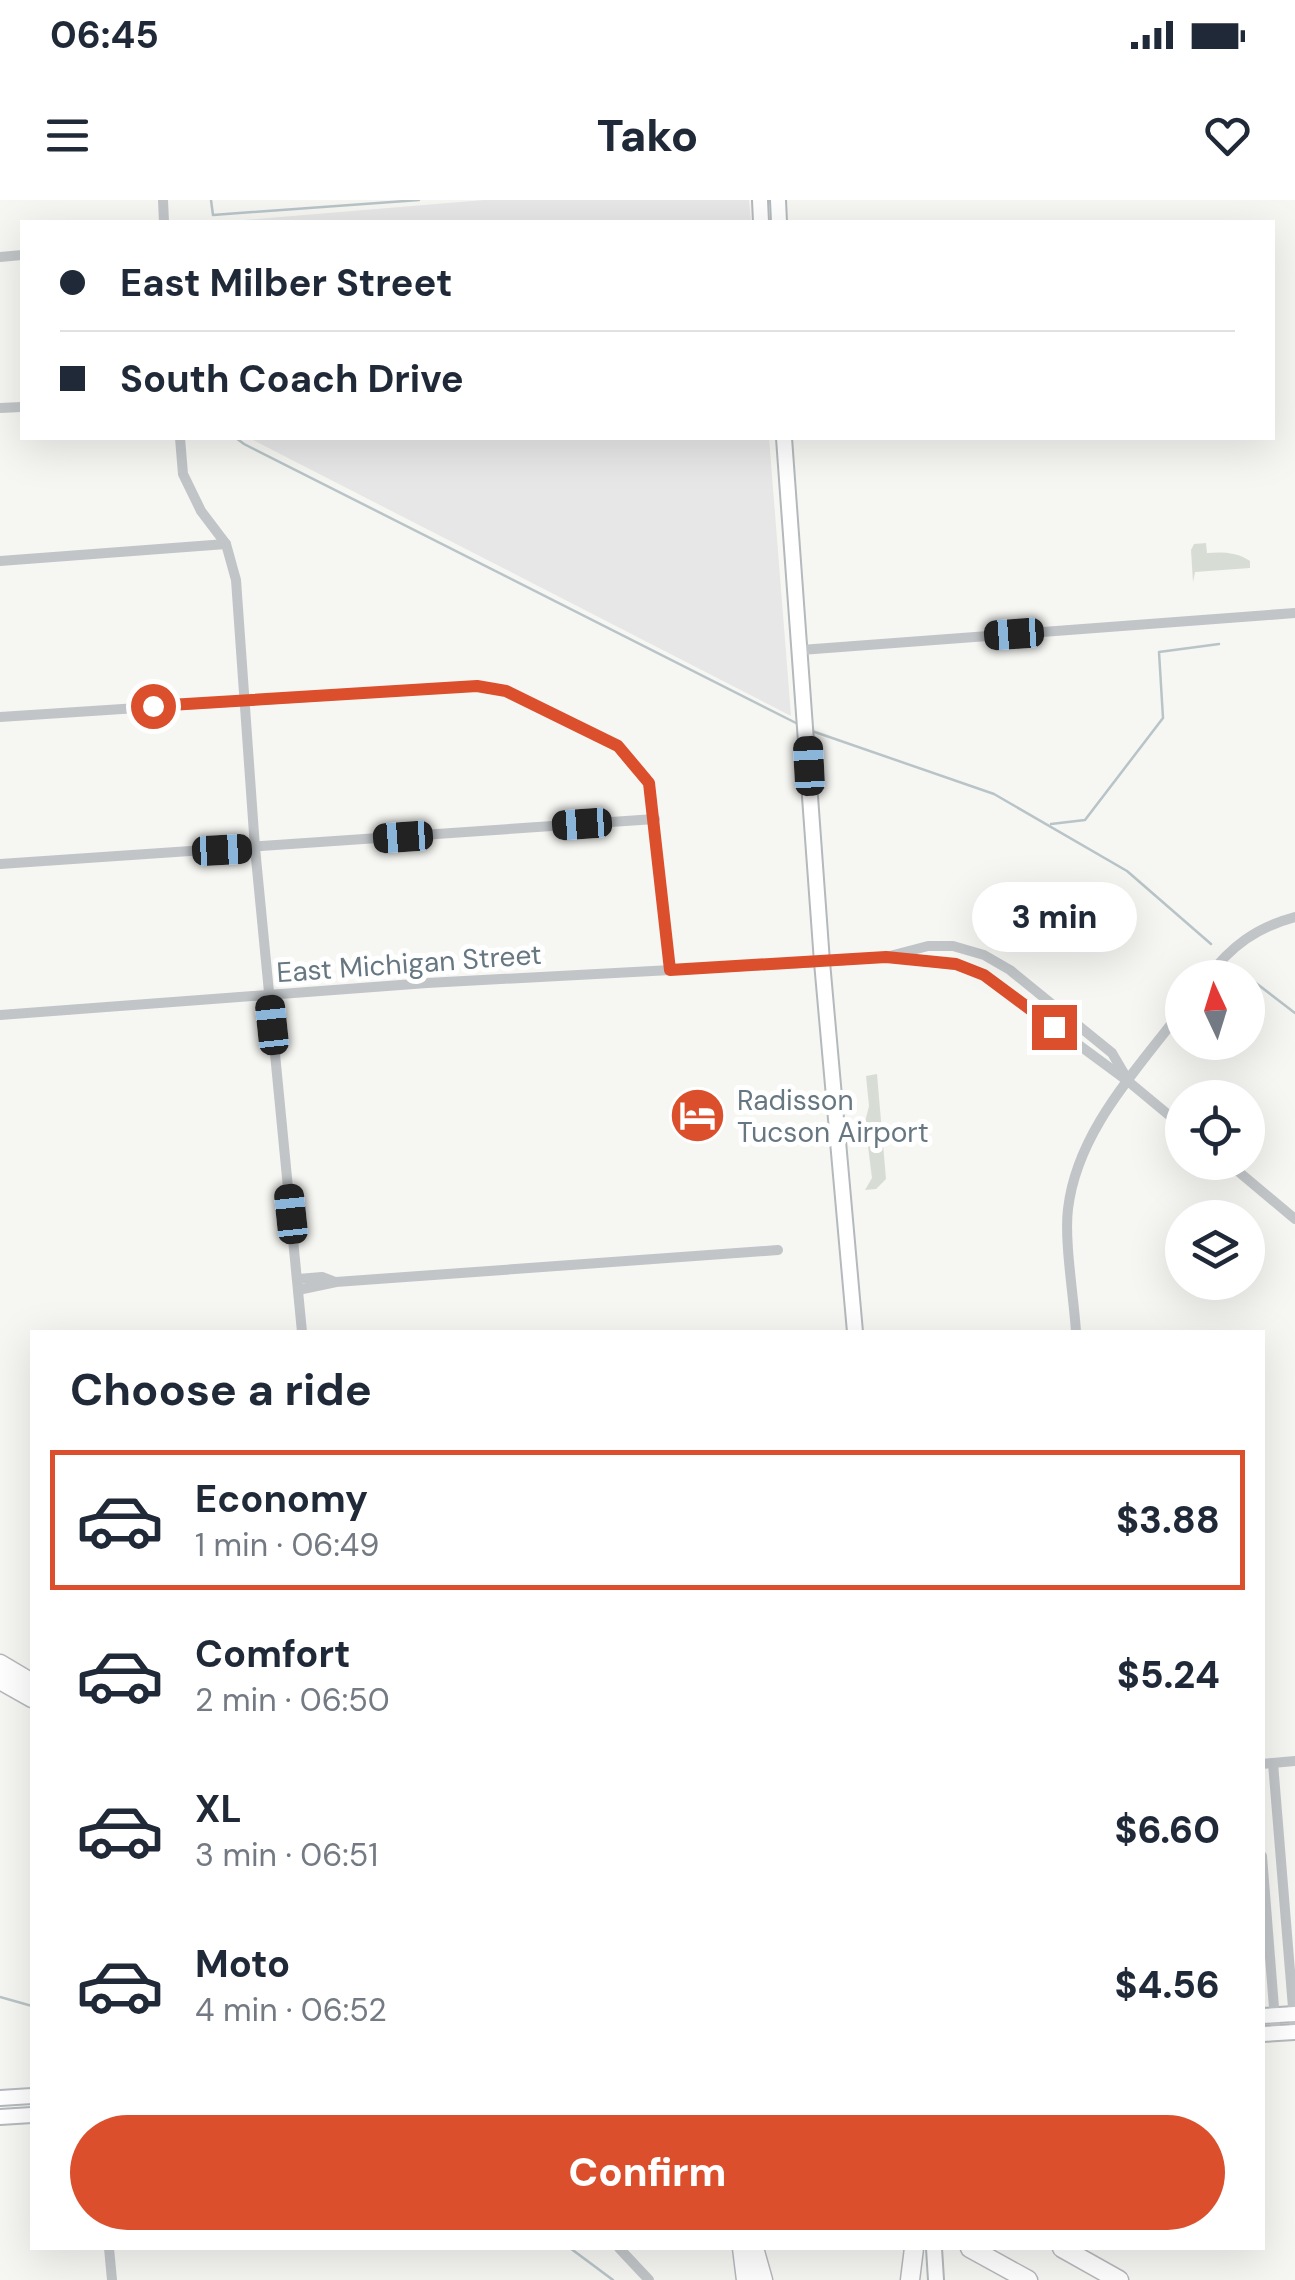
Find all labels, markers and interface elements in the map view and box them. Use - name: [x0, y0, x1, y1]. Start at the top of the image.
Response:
- text: 06:45: [50, 10, 159, 60]
- text: Tako: [597, 106, 698, 165]
- icon: menu: [40, 108, 95, 163]
- icon: heart: [1200, 108, 1255, 163]
- text: East Milber Street: [120, 258, 453, 308]
- text: South Coach Drive: [120, 354, 464, 404]
- car: [983, 617, 1045, 651]
- route start: [131, 684, 176, 729]
- car: [792, 735, 826, 797]
- car: [551, 807, 613, 841]
- car: [372, 820, 434, 854]
- car: [191, 833, 253, 867]
- callout: 3 min: [972, 882, 1136, 952]
- text: 3 min: [1012, 896, 1097, 938]
- street label: East Michigan Street: [275, 936, 543, 991]
- north arrow: [1165, 960, 1265, 1060]
- map controls: [1165, 960, 1265, 1300]
- car: [254, 994, 290, 1056]
- route end: [1032, 1005, 1077, 1050]
- button: locate: [1165, 1080, 1265, 1180]
- place label: Radisson Tucson Airport: [737, 1082, 929, 1151]
- hotel icon: Radisson Tucson Airport: [668, 1086, 728, 1146]
- car: [273, 1183, 309, 1245]
- button: layers: [1165, 1200, 1265, 1300]
- text: Choose a ride: [70, 1360, 372, 1419]
- text: Economy: [195, 1474, 368, 1524]
- icon: car: [75, 1475, 165, 1565]
- text: $3.88: [1116, 1495, 1220, 1545]
- text: 1 min · 06:49: [195, 1524, 379, 1566]
- text: Comfort: [195, 1629, 351, 1679]
- icon: car: [75, 1630, 165, 1720]
- text: $5.24: [1117, 1650, 1220, 1700]
- text: 2 min · 06:50: [195, 1679, 390, 1721]
- text: XL: [195, 1784, 242, 1834]
- icon: car: [75, 1785, 165, 1875]
- text: $6.60: [1114, 1805, 1220, 1855]
- text: 3 min · 06:51: [195, 1834, 378, 1876]
- text: Moto: [195, 1939, 290, 1989]
- icon: car: [75, 1940, 165, 2030]
- text: $4.56: [1114, 1960, 1220, 2010]
- text: 4 min · 06:52: [195, 1989, 387, 2031]
- button: Confirm: [70, 2115, 1225, 2230]

